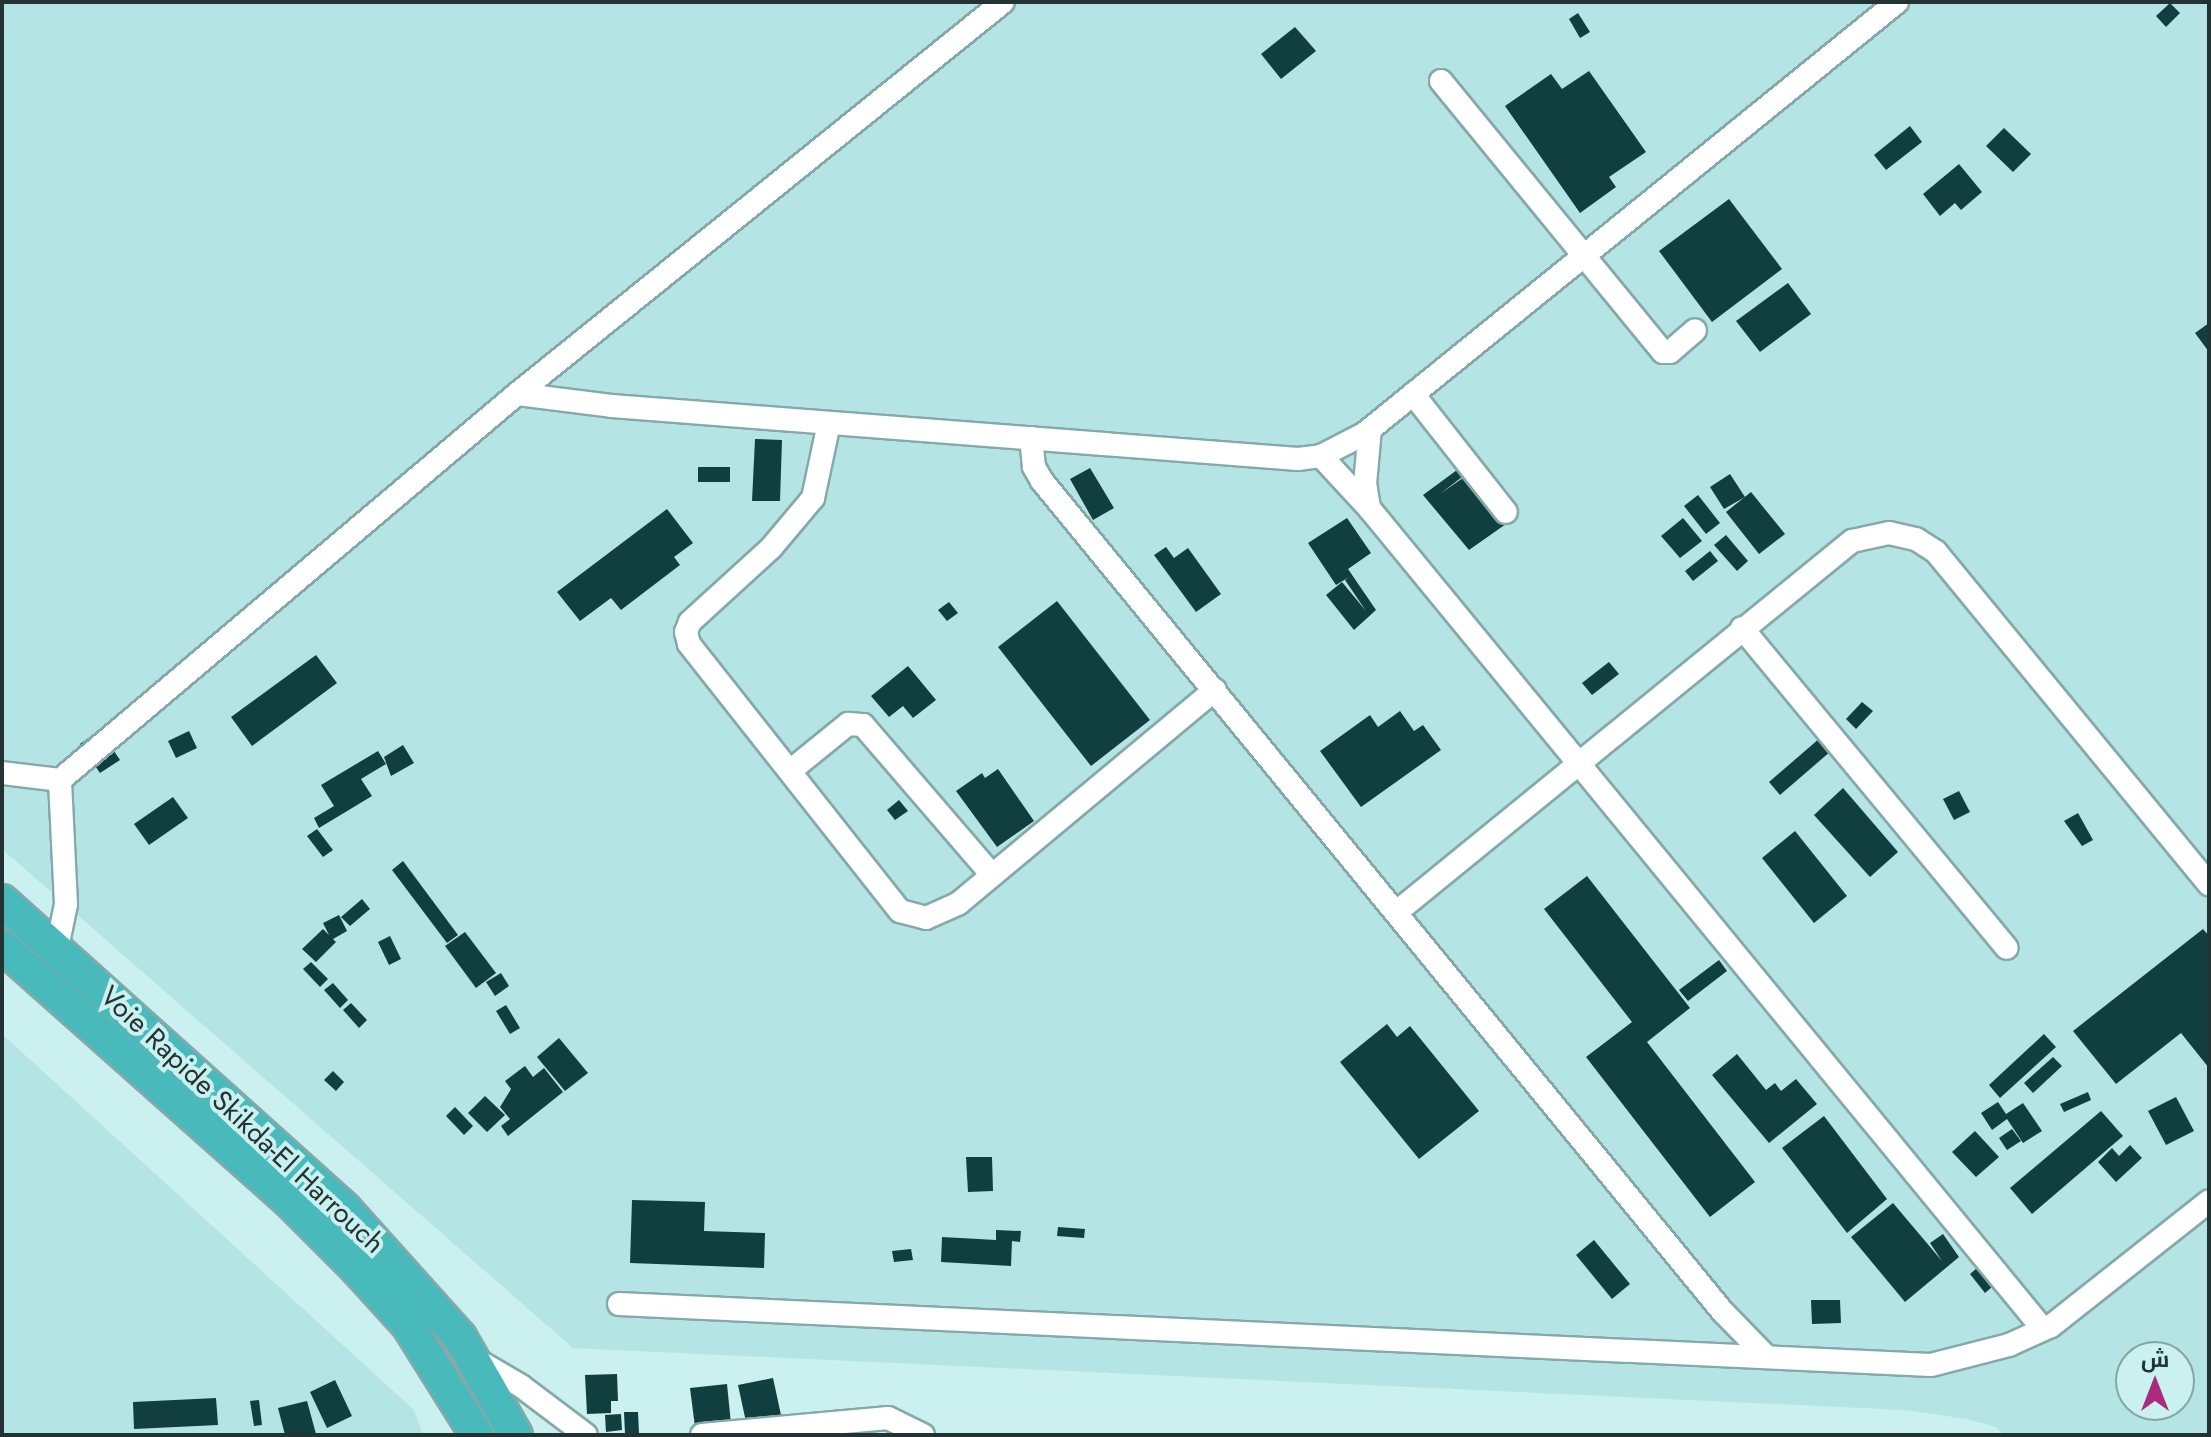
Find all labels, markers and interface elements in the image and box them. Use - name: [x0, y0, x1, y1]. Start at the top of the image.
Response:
- street label: Voie Rapide Skikda-El Harrouch: [93, 980, 391, 1260]
- north arrow: [2115, 1341, 2195, 1421]
- text: ش: [2141, 1343, 2169, 1375]

